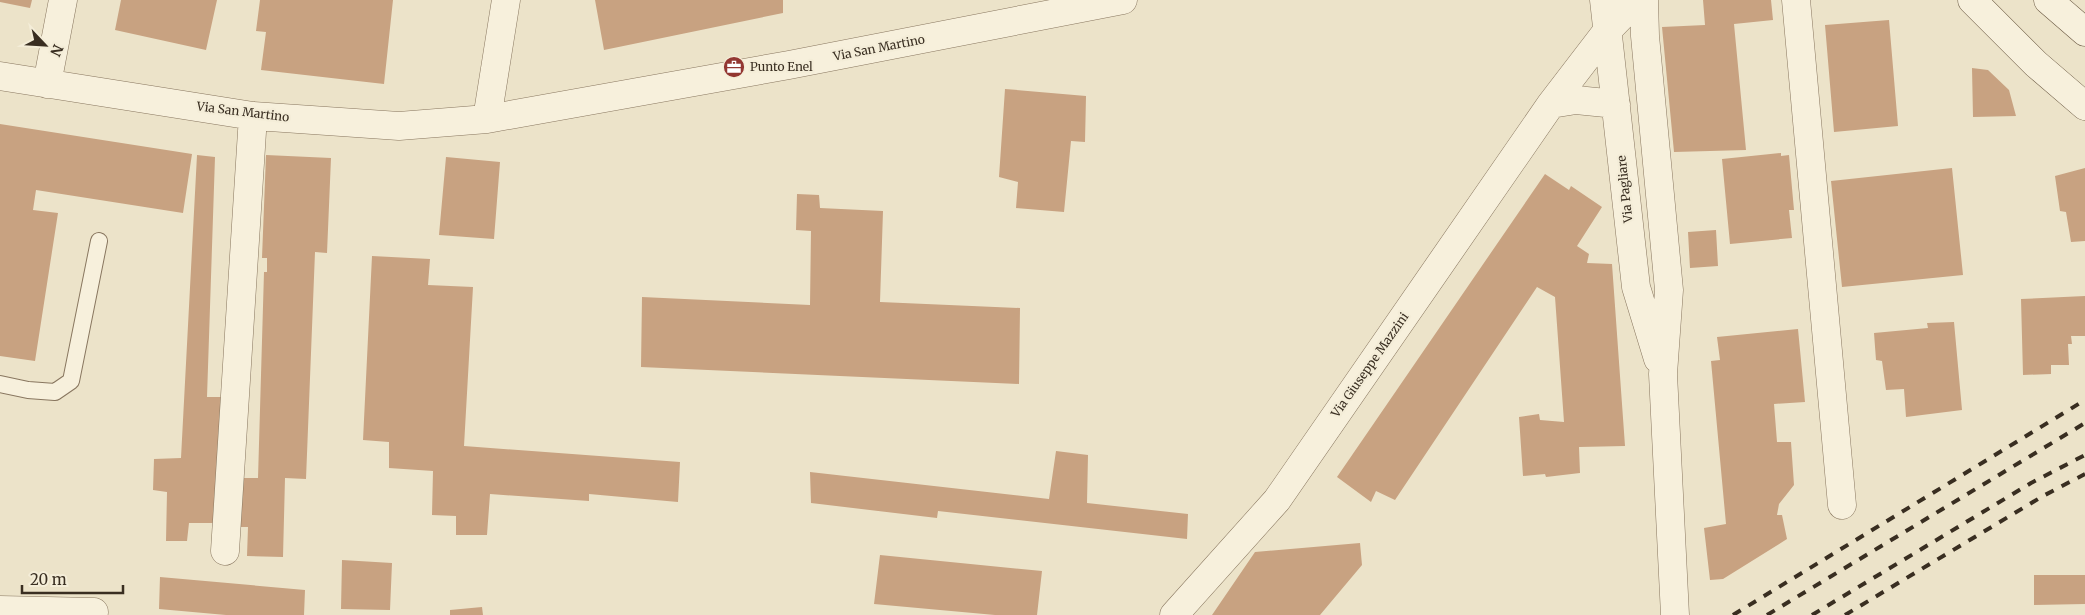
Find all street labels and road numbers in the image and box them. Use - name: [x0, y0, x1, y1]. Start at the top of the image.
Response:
- street label: Via San Martino: [831, 31, 926, 64]
- street label: Via San Martino: [195, 98, 290, 125]
- street label: Via Pagliare: [1614, 155, 1636, 224]
- street label: Via Giuseppe Mazzini: [1327, 309, 1411, 421]

